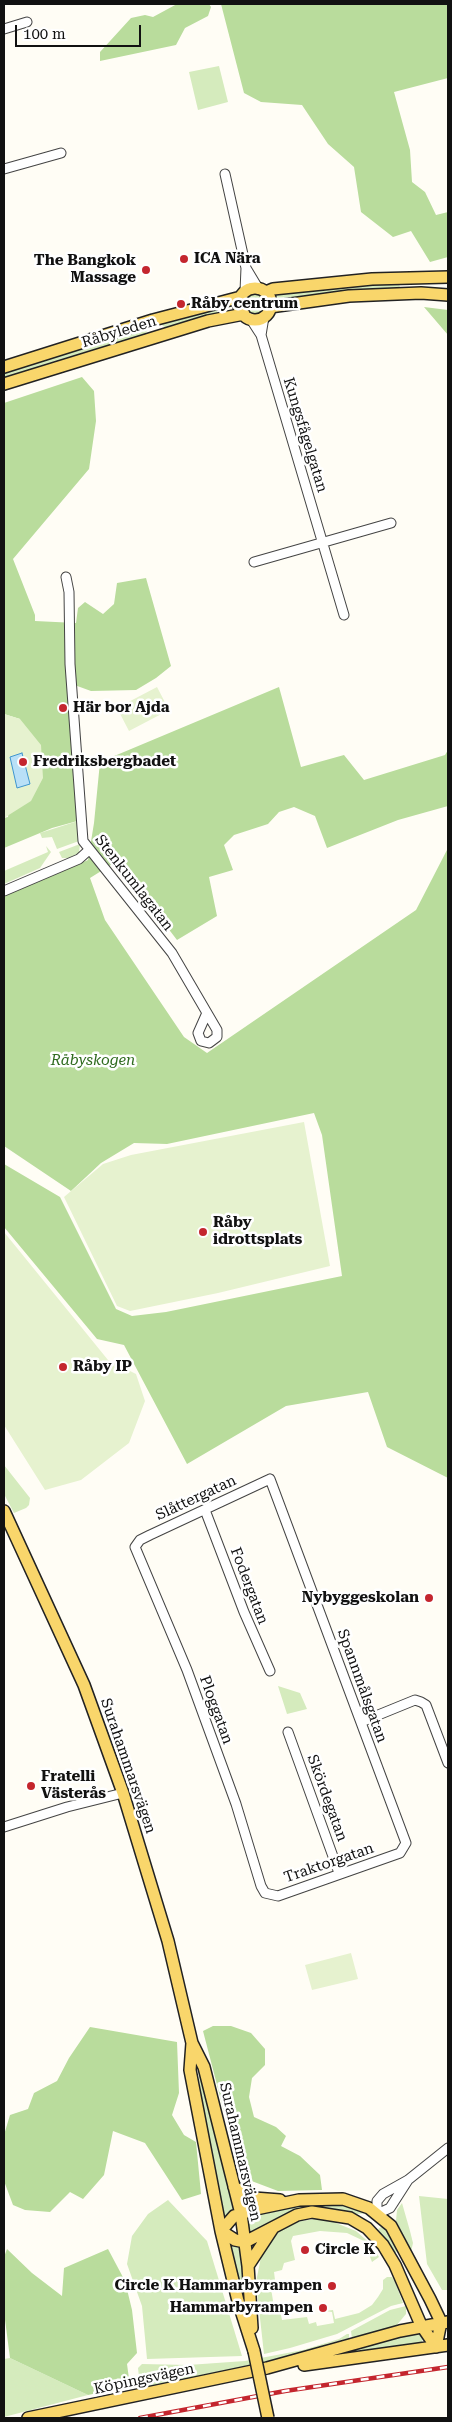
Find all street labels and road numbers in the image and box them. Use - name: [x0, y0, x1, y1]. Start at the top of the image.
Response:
- street label: Råbyleden: [79, 312, 159, 352]
- street label: Kungsfågelgatan: [279, 375, 331, 495]
- street label: Stenkumlagatan: [91, 831, 177, 935]
- street label: Slåttergatan: [153, 1471, 239, 1525]
- street label: Fodergatan: [226, 1545, 272, 1627]
- street label: Spannmålsgatan: [333, 1627, 391, 1745]
- street label: Ploggatan: [195, 1673, 237, 1747]
- street label: Surahammarsvägen: [96, 1696, 160, 1836]
- street label: Skördegatan: [303, 1752, 351, 1844]
- street label: Traktorgatan: [282, 1839, 376, 1887]
- street label: Surahammarsvägen: [215, 2081, 265, 2223]
- street label: Köpingsvägen: [92, 2360, 196, 2398]

